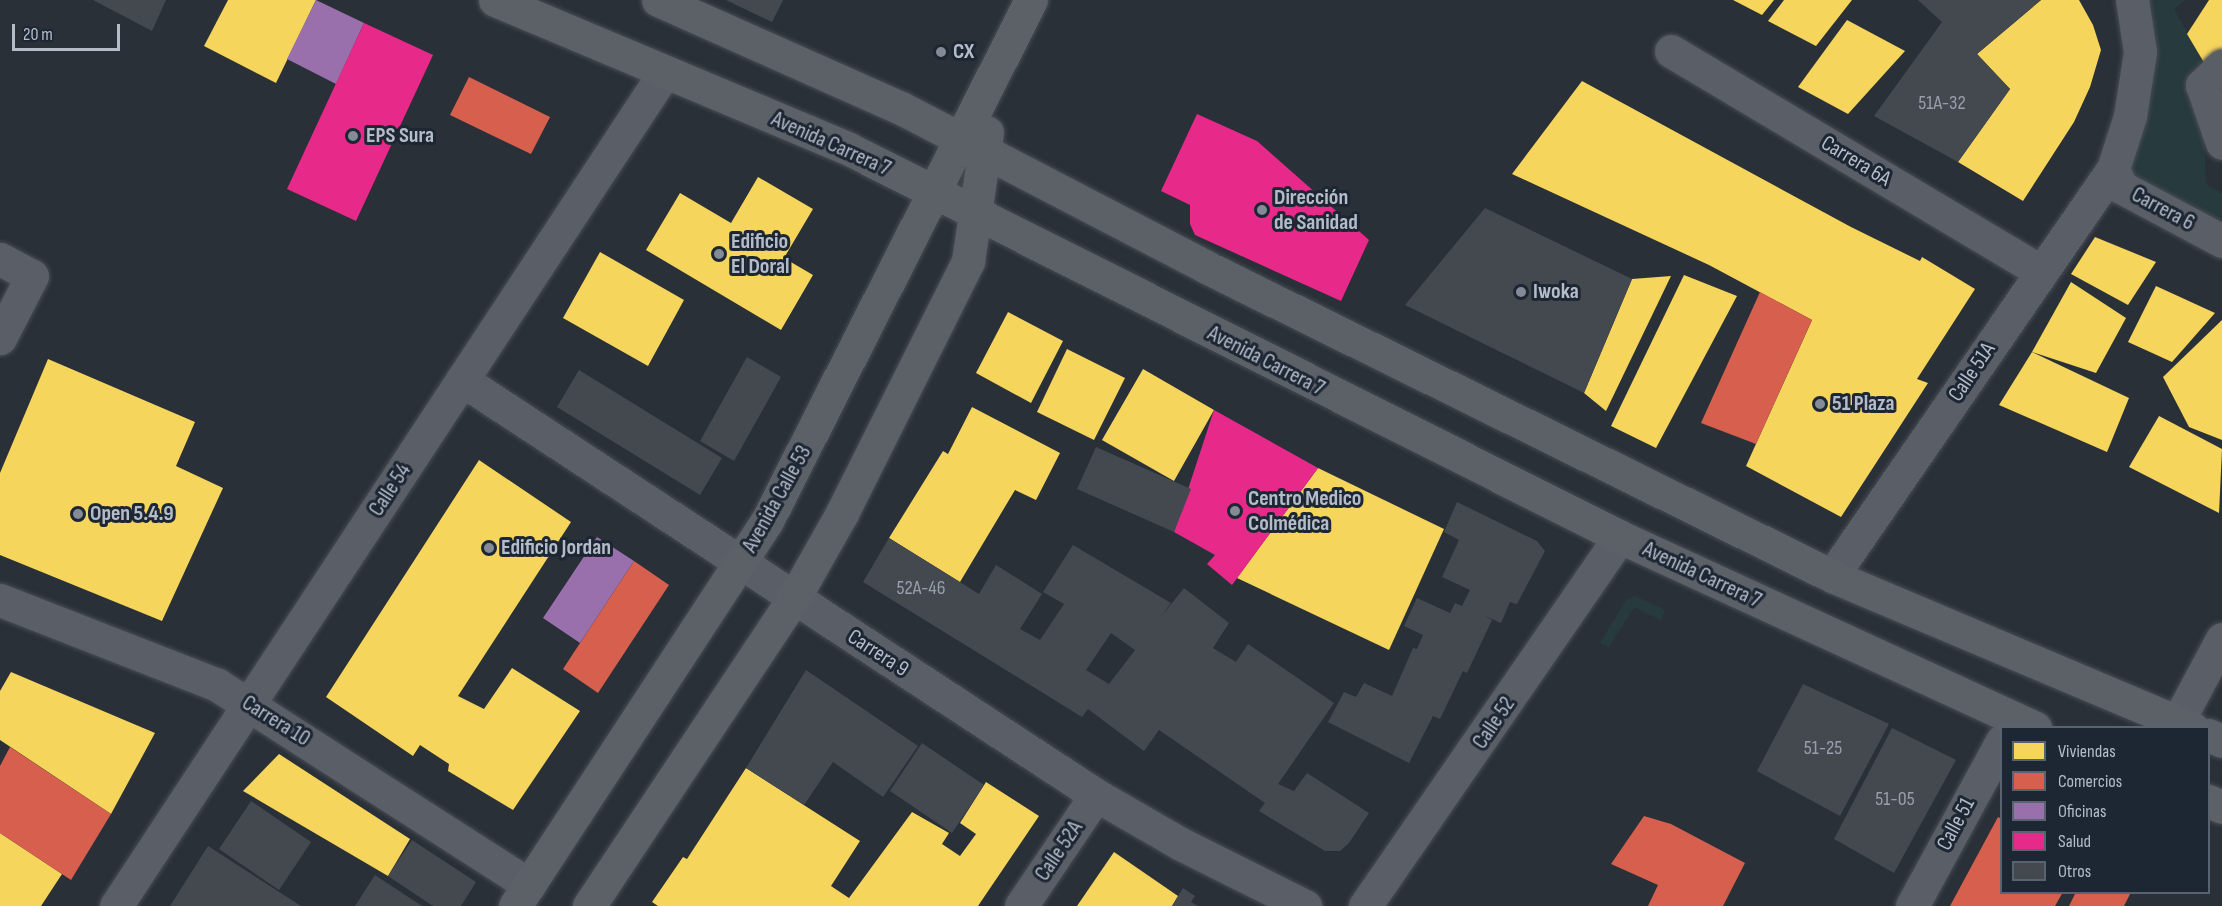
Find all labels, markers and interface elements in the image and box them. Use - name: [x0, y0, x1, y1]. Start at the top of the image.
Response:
- scale bar: [15, 12, 123, 50]
- text: 20 m: [23, 24, 53, 45]
- place label: CX: [953, 39, 974, 65]
- marker: CX: [934, 45, 948, 59]
- house number: 51A-32: [1918, 91, 1966, 115]
- street label: Avenida Carrera 7: [767, 106, 895, 182]
- place label: EPS Sura: [366, 123, 434, 149]
- marker: EPS Sura: [344, 127, 362, 145]
- street label: Carrera 6A: [1816, 130, 1896, 192]
- street label: Carrera 6: [2127, 182, 2199, 236]
- place label: Dirección de Sanidad: [1274, 184, 1358, 236]
- marker: Dirección de Sanidad: [1255, 203, 1269, 217]
- place label: Edificio El Doral: [731, 228, 789, 280]
- marker: Edificio El Doral: [712, 247, 726, 261]
- place label: Iwoka: [1533, 279, 1579, 305]
- marker: Iwoka: [1514, 285, 1528, 299]
- street label: Avenida Carrera 7: [1203, 320, 1329, 402]
- street label: Calle 51A: [1943, 337, 2001, 407]
- place label: 51 Plaza: [1832, 391, 1895, 417]
- marker: 51 Plaza: [1813, 397, 1827, 411]
- street label: Avenida Calle 53: [737, 441, 817, 557]
- street label: Calle 54: [363, 459, 417, 521]
- place label: Centro Medico Colmédica: [1248, 485, 1361, 536]
- place label: Open 5.4.9: [90, 501, 174, 527]
- marker: Centro Medico Colmédica: [1226, 502, 1244, 520]
- marker: Open 5.4.9: [71, 507, 85, 521]
- place label: Edificio Jordan: [501, 535, 611, 561]
- street label: Avenida Carrera 7: [1639, 536, 1765, 614]
- marker: Edificio Jordan: [482, 541, 496, 555]
- house number: 52A-46: [897, 576, 945, 600]
- street label: Carrera 9: [842, 624, 914, 682]
- street label: Carrera 10: [237, 690, 315, 752]
- street label: Calle 52: [1467, 692, 1521, 754]
- legend: [2000, 726, 2210, 894]
- house number: 51-25: [1804, 736, 1842, 760]
- text: Viviendas: [2058, 741, 2116, 762]
- text: Comercios: [2058, 771, 2122, 792]
- house number: 51-05: [1875, 787, 1915, 811]
- street label: Calle 51: [1931, 793, 1981, 855]
- text: Oficinas: [2058, 801, 2106, 822]
- street label: Calle 52A: [1029, 816, 1089, 886]
- text: Salud: [2058, 831, 2091, 852]
- text: Otros: [2058, 861, 2091, 882]

